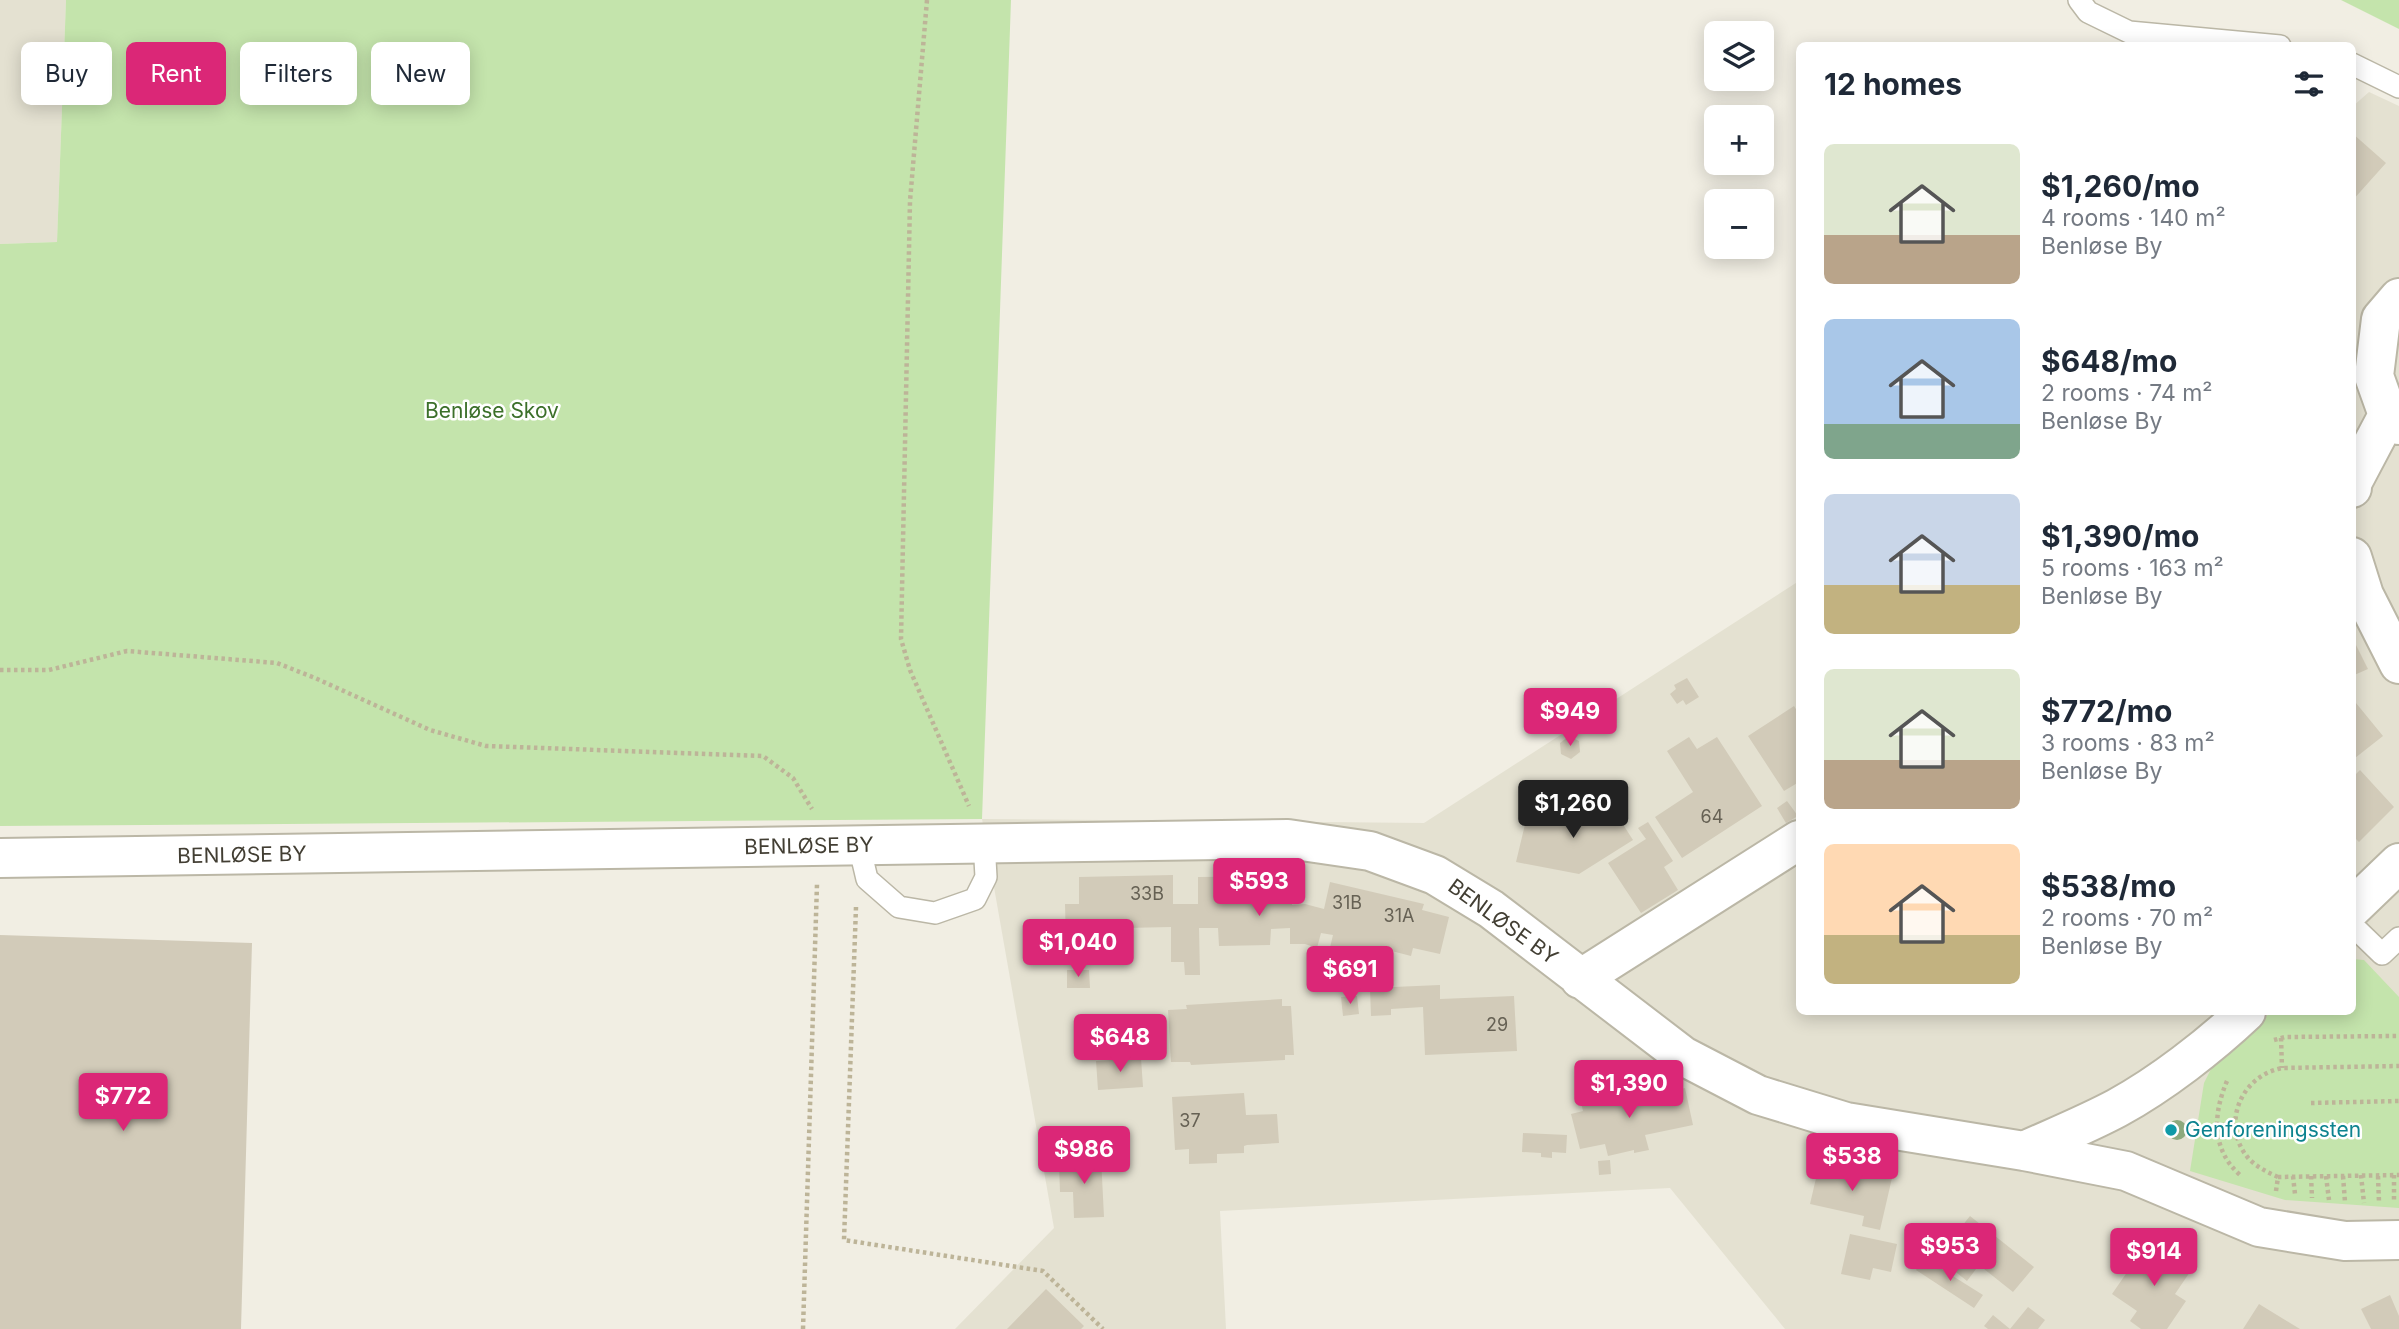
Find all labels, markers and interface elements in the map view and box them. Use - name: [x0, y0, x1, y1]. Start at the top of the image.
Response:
- map controls: [1704, 21, 1774, 259]
- button: layers: [1704, 21, 1774, 91]
- chip: Buy: [21, 42, 112, 105]
- chip: Rent: [126, 42, 226, 105]
- chip: Filters: [240, 42, 357, 105]
- chip: New: [371, 42, 470, 105]
- icon: filters: [2290, 65, 2328, 103]
- text: 12 homes: [1824, 66, 1962, 102]
- button: +: [1704, 105, 1774, 175]
- text: $1,260/mo: [2041, 168, 2200, 204]
- icon: home: [1880, 172, 1964, 256]
- button: −: [1704, 189, 1774, 259]
- text: 4 rooms · 140 m²: [2041, 204, 2226, 232]
- text: Benløse By: [2041, 232, 2162, 260]
- text: $648/mo: [2041, 343, 2177, 379]
- icon: home: [1880, 347, 1964, 431]
- text: 2 rooms · 74 m²: [2041, 379, 2213, 407]
- park label: Benløse Skov: [425, 398, 559, 423]
- text: Benløse By: [2041, 407, 2162, 435]
- text: $1,390/mo: [2041, 518, 2199, 554]
- icon: home: [1880, 522, 1964, 606]
- text: 5 rooms · 163 m²: [2041, 554, 2224, 582]
- text: Benløse By: [2041, 582, 2162, 610]
- pin: $949: [1529, 688, 1611, 748]
- text: $772/mo: [2041, 693, 2172, 729]
- text: $949: [1540, 697, 1600, 725]
- icon: home: [1880, 697, 1964, 781]
- text: 3 rooms · 83 m²: [2041, 729, 2215, 757]
- text: Benløse By: [2041, 757, 2162, 785]
- pin: $1,260: [1516, 780, 1630, 840]
- text: $1,260: [1534, 789, 1612, 817]
- house number: 64: [1701, 806, 1723, 827]
- street label: BENLØSE BY: [744, 832, 874, 859]
- street label: BENLØSE BY: [177, 841, 307, 868]
- pin: $593: [1218, 858, 1300, 918]
- text: $593: [1229, 867, 1289, 895]
- text: $538/mo: [2041, 868, 2176, 904]
- icon: home: [1880, 872, 1964, 956]
- street label: BENLØSE BY: [1444, 873, 1563, 970]
- house number: 33B: [1130, 883, 1164, 904]
- house number: 31B: [1332, 892, 1362, 913]
- text: 2 rooms · 70 m²: [2041, 904, 2213, 932]
- house number: 31A: [1384, 905, 1414, 926]
- pin: $1,040: [1021, 920, 1135, 979]
- text: $1,040: [1039, 928, 1117, 956]
- text: Benløse By: [2041, 932, 2162, 960]
- pin: $691: [1309, 946, 1391, 1006]
- text: $691: [1323, 955, 1377, 983]
- pin: $648: [1079, 1014, 1161, 1074]
- house number: 29: [1486, 1014, 1508, 1035]
- text: $648: [1090, 1023, 1150, 1051]
- pin: $1,390: [1572, 1060, 1686, 1120]
- text: $1,390: [1590, 1069, 1668, 1097]
- pin: $772: [82, 1074, 164, 1133]
- text: $772: [95, 1082, 151, 1110]
- house number: 37: [1179, 1110, 1201, 1131]
- place label: Genforeningssten: [2185, 1117, 2361, 1142]
- marker: Genforeningssten: [2163, 1122, 2179, 1138]
- pin: $986: [1043, 1126, 1125, 1186]
- pin: $538: [1811, 1134, 1893, 1193]
- text: $986: [1054, 1135, 1114, 1163]
- text: $538: [1822, 1142, 1882, 1170]
- pin: $953: [1909, 1224, 1991, 1283]
- pin: $914: [2113, 1228, 2195, 1288]
- text: $953: [1920, 1232, 1980, 1260]
- text: $914: [2126, 1237, 2182, 1265]

